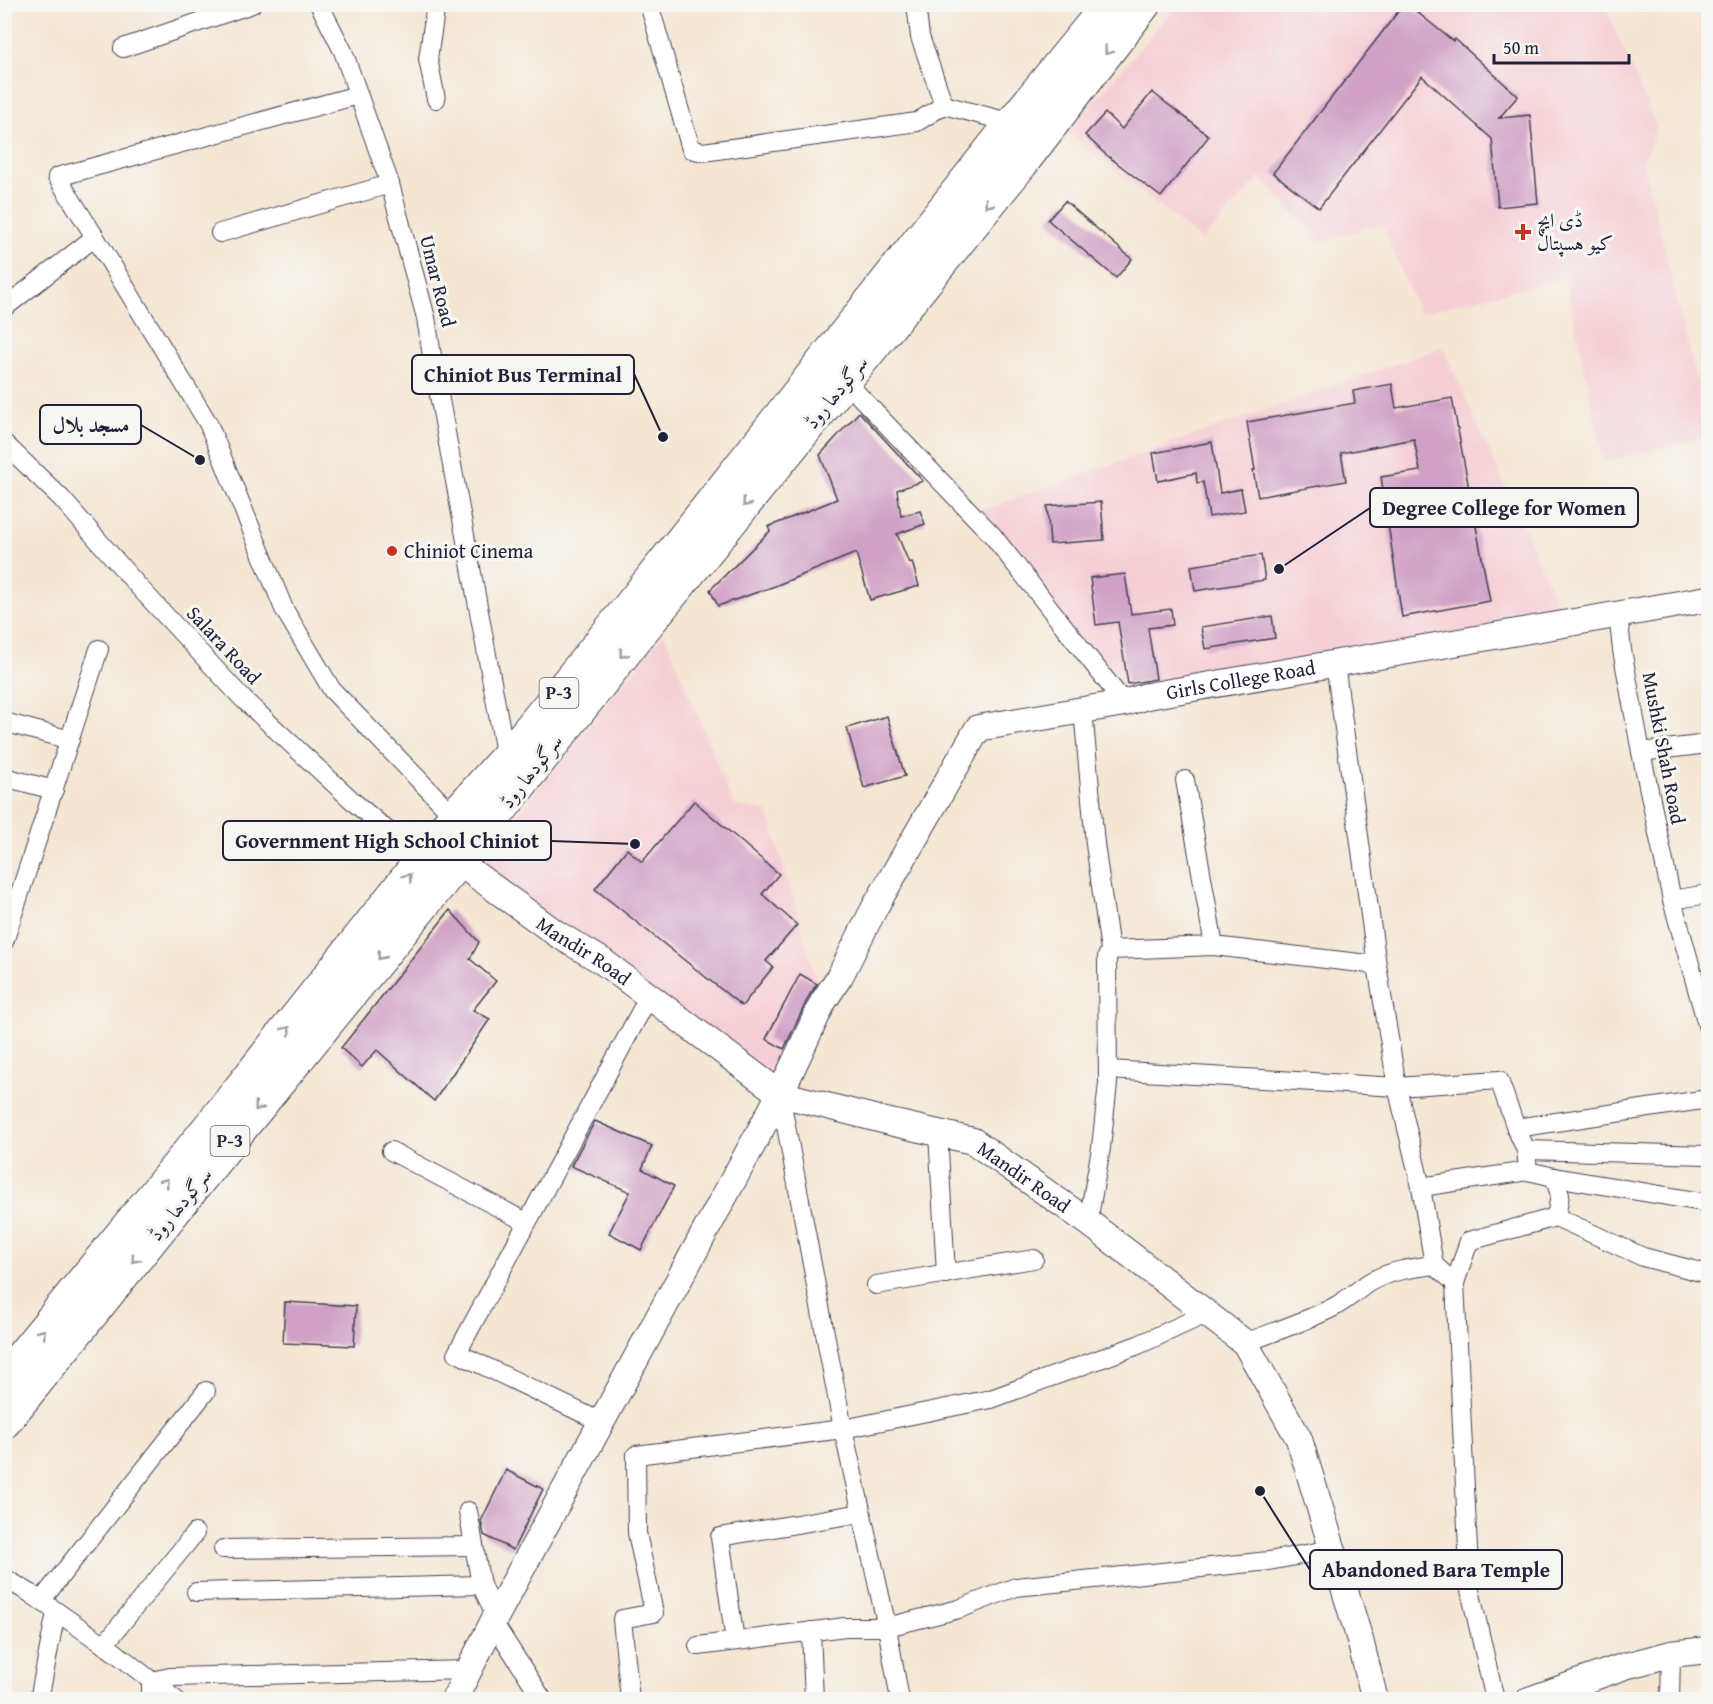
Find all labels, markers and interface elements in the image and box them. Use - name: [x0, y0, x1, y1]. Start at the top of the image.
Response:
- scale bar: [1494, 27, 1629, 65]
- text: 50 m: [1503, 34, 1539, 61]
- one-way arrow: [1105, 44, 1116, 55]
- one-way arrow: [984, 197, 995, 208]
- place label: ڈی ایچ کیو ہسپتال: [1537, 205, 1613, 257]
- marker: ڈی ایچ کیو ہسپتال: [1514, 223, 1532, 241]
- street label: Umar Road: [413, 232, 464, 330]
- street label: سرگودھا روڈ: [797, 349, 874, 435]
- callout: Chiniot Bus Terminal: [412, 355, 634, 394]
- text: Chiniot Bus Terminal: [424, 359, 622, 390]
- callout: مسجد بلال: [40, 405, 141, 444]
- text: مسجد بلال: [53, 409, 130, 440]
- callout: Degree College for Women: [1370, 488, 1638, 527]
- text: Degree College for Women: [1382, 492, 1626, 523]
- one-way arrow: [743, 496, 754, 507]
- place label: Chiniot Cinema: [404, 536, 534, 565]
- marker: Chiniot Cinema: [385, 544, 399, 558]
- street label: Salara Road: [180, 599, 269, 691]
- one-way arrow: [620, 647, 631, 658]
- street label: Girls College Road: [1164, 652, 1318, 706]
- street label: Mushki Shah Road: [1636, 669, 1694, 827]
- road number: P-3: [540, 678, 578, 708]
- street label: سرگودھا روڈ: [492, 727, 569, 814]
- callout: Government High School Chiniot: [223, 821, 551, 860]
- text: Government High School Chiniot: [235, 825, 539, 856]
- one-way arrow: [401, 873, 412, 884]
- street label: Mandir Road: [531, 909, 638, 992]
- one-way arrow: [378, 950, 389, 961]
- one-way arrow: [279, 1025, 290, 1036]
- one-way arrow: [254, 1101, 265, 1112]
- road number: P-3: [210, 1126, 250, 1156]
- street label: Mandir Road: [972, 1134, 1077, 1220]
- street label: سرگودھا روڈ: [141, 1161, 218, 1247]
- one-way arrow: [157, 1178, 168, 1189]
- one-way arrow: [132, 1252, 143, 1263]
- one-way arrow: [34, 1329, 45, 1340]
- callout: Abandoned Bara Temple: [1310, 1550, 1562, 1589]
- text: Abandoned Bara Temple: [1322, 1554, 1550, 1585]

